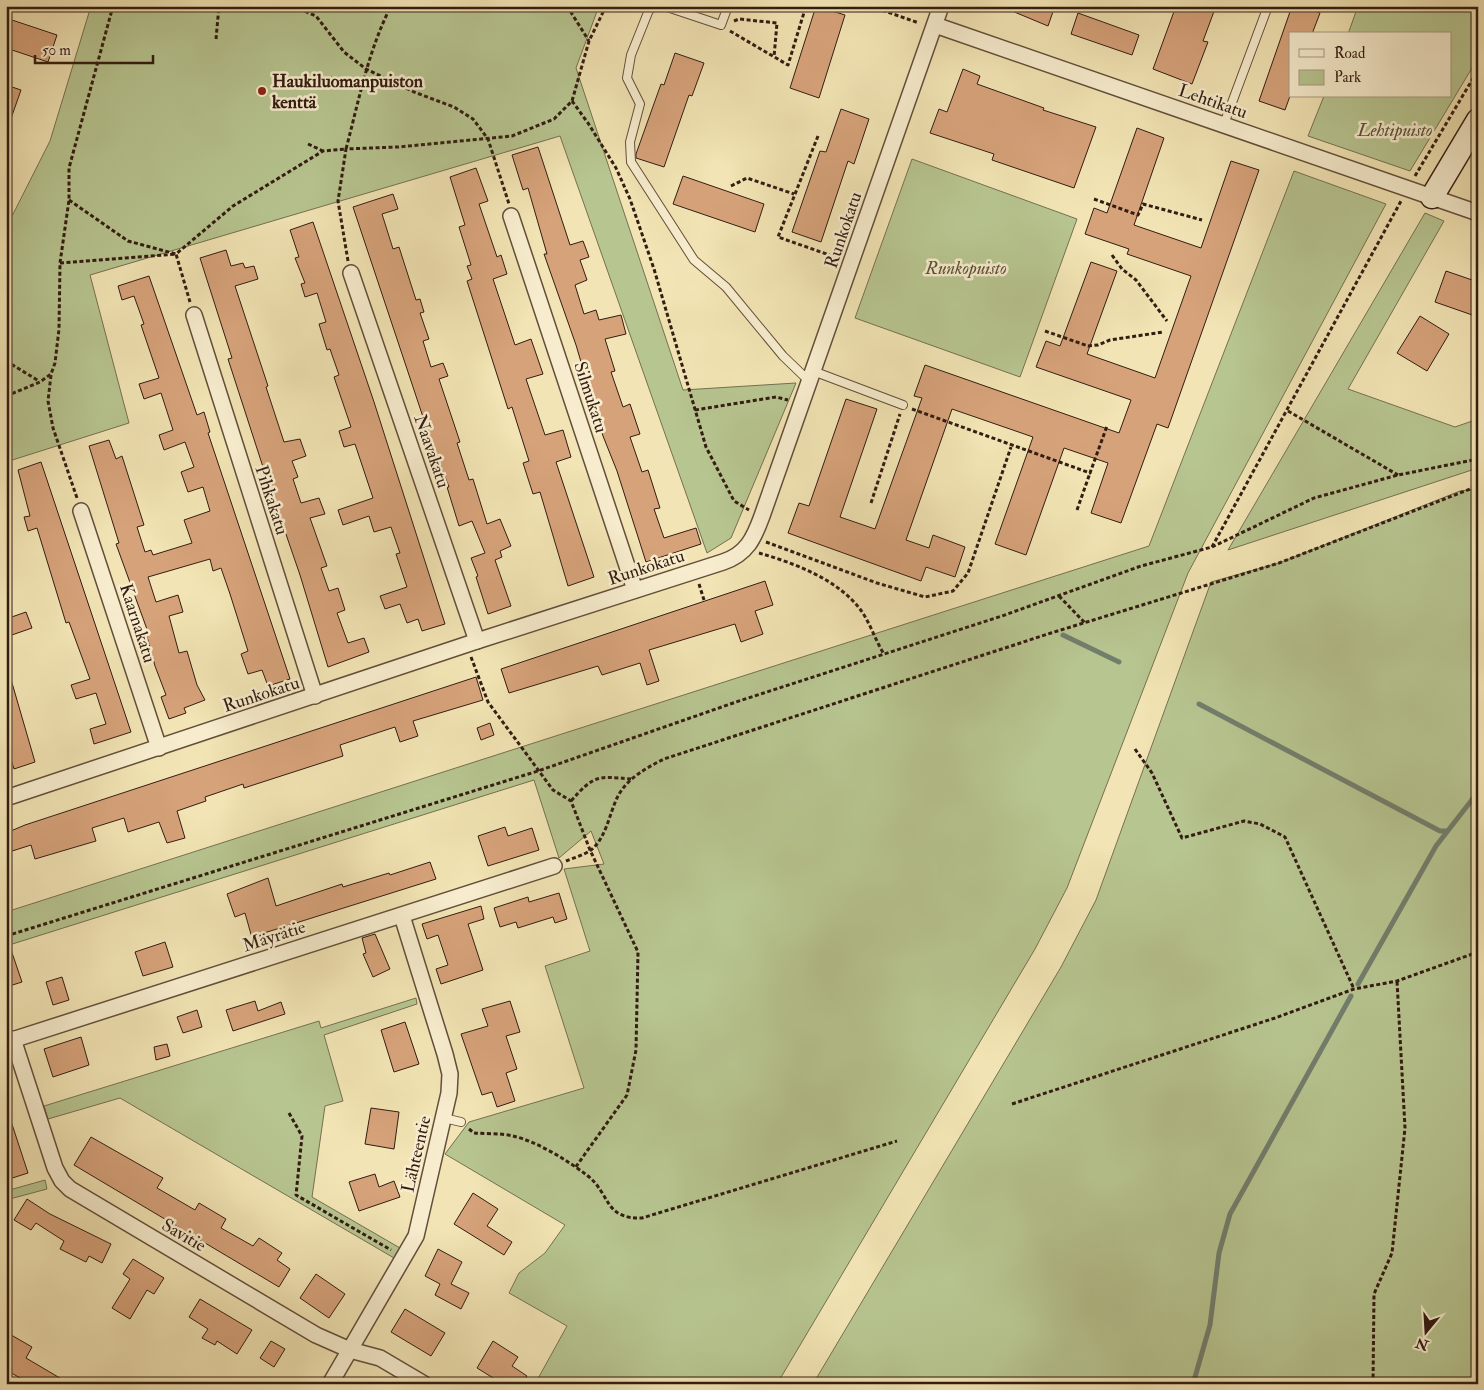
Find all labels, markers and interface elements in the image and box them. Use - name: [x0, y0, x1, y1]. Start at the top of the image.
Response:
- scale bar: [35, 32, 152, 64]
- legend: [1289, 32, 1452, 98]
- text: 50 m: [42, 41, 71, 60]
- text: Road: [1334, 44, 1366, 63]
- text: Park: [1334, 68, 1361, 87]
- place label: Haukiluomanpuiston kenttä: [271, 70, 424, 114]
- street label: Lehtikatu: [1175, 79, 1250, 124]
- marker: Haukiluomanpuiston kenttä: [256, 85, 268, 97]
- park label: Lehtipuisto: [1357, 119, 1432, 142]
- street label: Runkokatu: [820, 189, 867, 271]
- park label: Runkopuisto: [924, 257, 1007, 280]
- street label: Silmukatu: [568, 359, 613, 436]
- street label: Naavakatu: [408, 411, 455, 491]
- street label: Pihkakatu: [250, 463, 294, 538]
- street label: Runkokatu: [605, 544, 687, 591]
- street label: Kaarnakatu: [114, 581, 161, 666]
- street label: Runkokatu: [220, 671, 302, 718]
- street label: Mäyrätie: [240, 915, 309, 957]
- street label: Lähteentie: [397, 1113, 437, 1195]
- street label: Savitie: [157, 1214, 211, 1258]
- north arrow: [1402, 1308, 1452, 1358]
- text: N: [1413, 1334, 1432, 1354]

